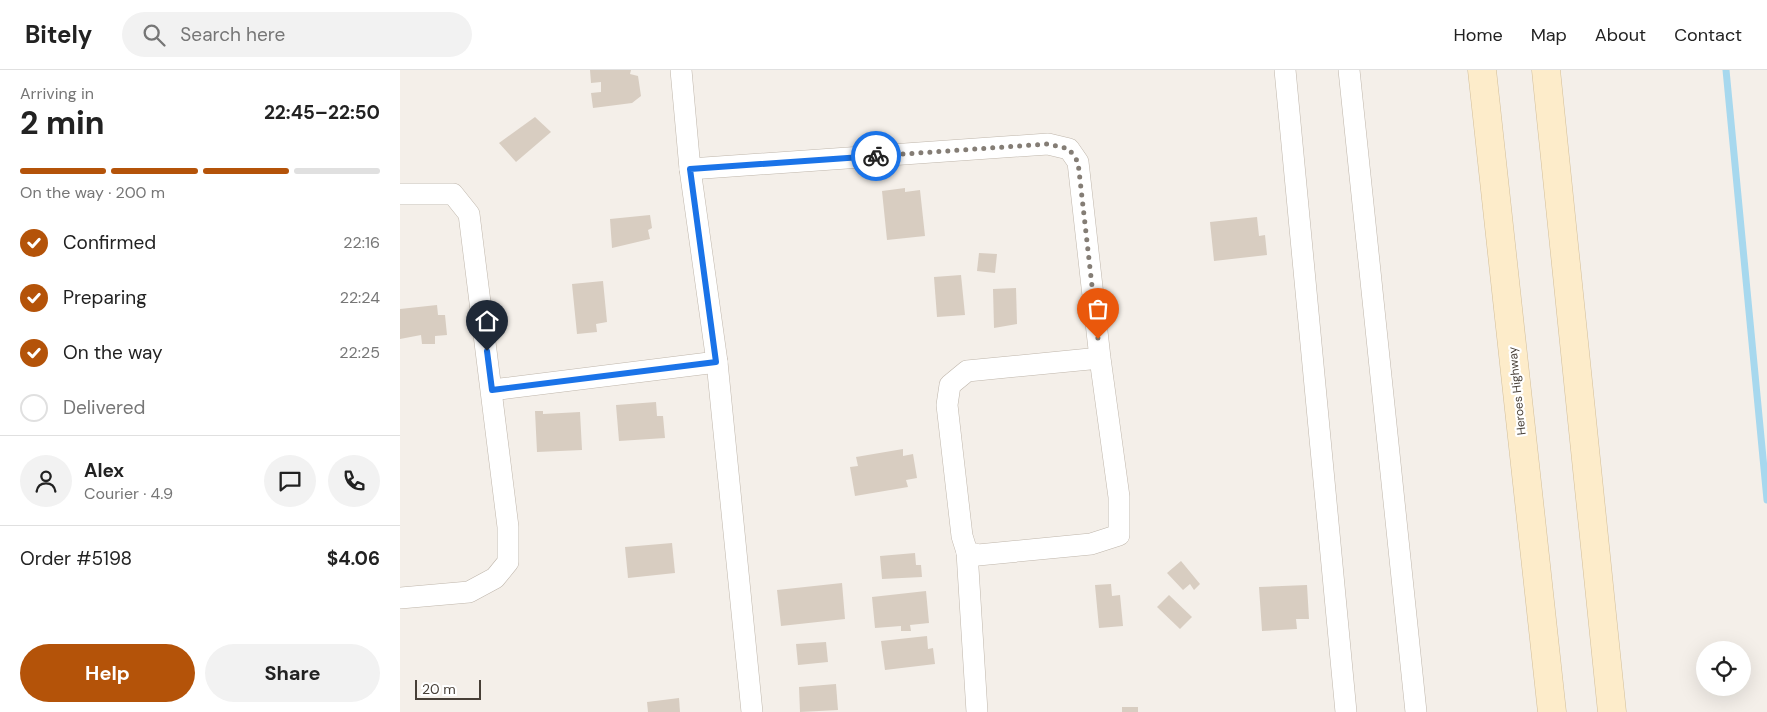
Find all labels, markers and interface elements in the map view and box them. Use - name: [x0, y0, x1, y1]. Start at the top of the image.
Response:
- search box: [122, 12, 472, 57]
- text: Bitely: [25, 19, 92, 50]
- icon: search: [140, 21, 168, 49]
- text: Search here: [180, 22, 285, 47]
- text: Home: [1453, 23, 1503, 47]
- text: Map: [1531, 23, 1567, 47]
- text: About: [1595, 23, 1646, 47]
- text: Contact: [1674, 23, 1742, 47]
- text: Arriving in: [20, 83, 94, 104]
- text: 22:45–22:50: [264, 100, 380, 125]
- text: 2 min: [20, 102, 105, 144]
- courier: [851, 131, 901, 181]
- icon: bike: [862, 142, 890, 170]
- text: On the way · 200 m: [20, 182, 165, 203]
- icon: check: [20, 229, 48, 257]
- text: Confirmed: [63, 230, 156, 255]
- text: 22:16: [343, 232, 380, 253]
- icon: check: [20, 284, 48, 312]
- text: Preparing: [63, 285, 147, 310]
- text: 22:24: [340, 287, 380, 308]
- pin: [1077, 288, 1119, 339]
- icon: bag: [1084, 295, 1112, 323]
- pin: [466, 300, 508, 351]
- icon: home: [473, 307, 501, 335]
- icon: check: [20, 339, 48, 367]
- text: On the way: [63, 340, 163, 365]
- text: 22:25: [339, 342, 380, 363]
- street label: Heroes Highway: [1504, 346, 1530, 436]
- text: Delivered: [63, 395, 145, 420]
- button: person: [20, 455, 72, 507]
- button: chat: [264, 455, 316, 507]
- button: phone: [328, 455, 380, 507]
- text: Alex: [84, 458, 124, 483]
- text: Courier · 4.9: [84, 483, 173, 504]
- text: Order #5198: [20, 546, 132, 571]
- text: $4.06: [327, 546, 380, 571]
- map controls: [1696, 641, 1751, 696]
- button: locate: [1696, 641, 1751, 696]
- button: Help: [20, 644, 195, 702]
- button: Share: [205, 644, 380, 702]
- scale bar: [415, 677, 481, 700]
- text: 20 m: [422, 680, 456, 698]

